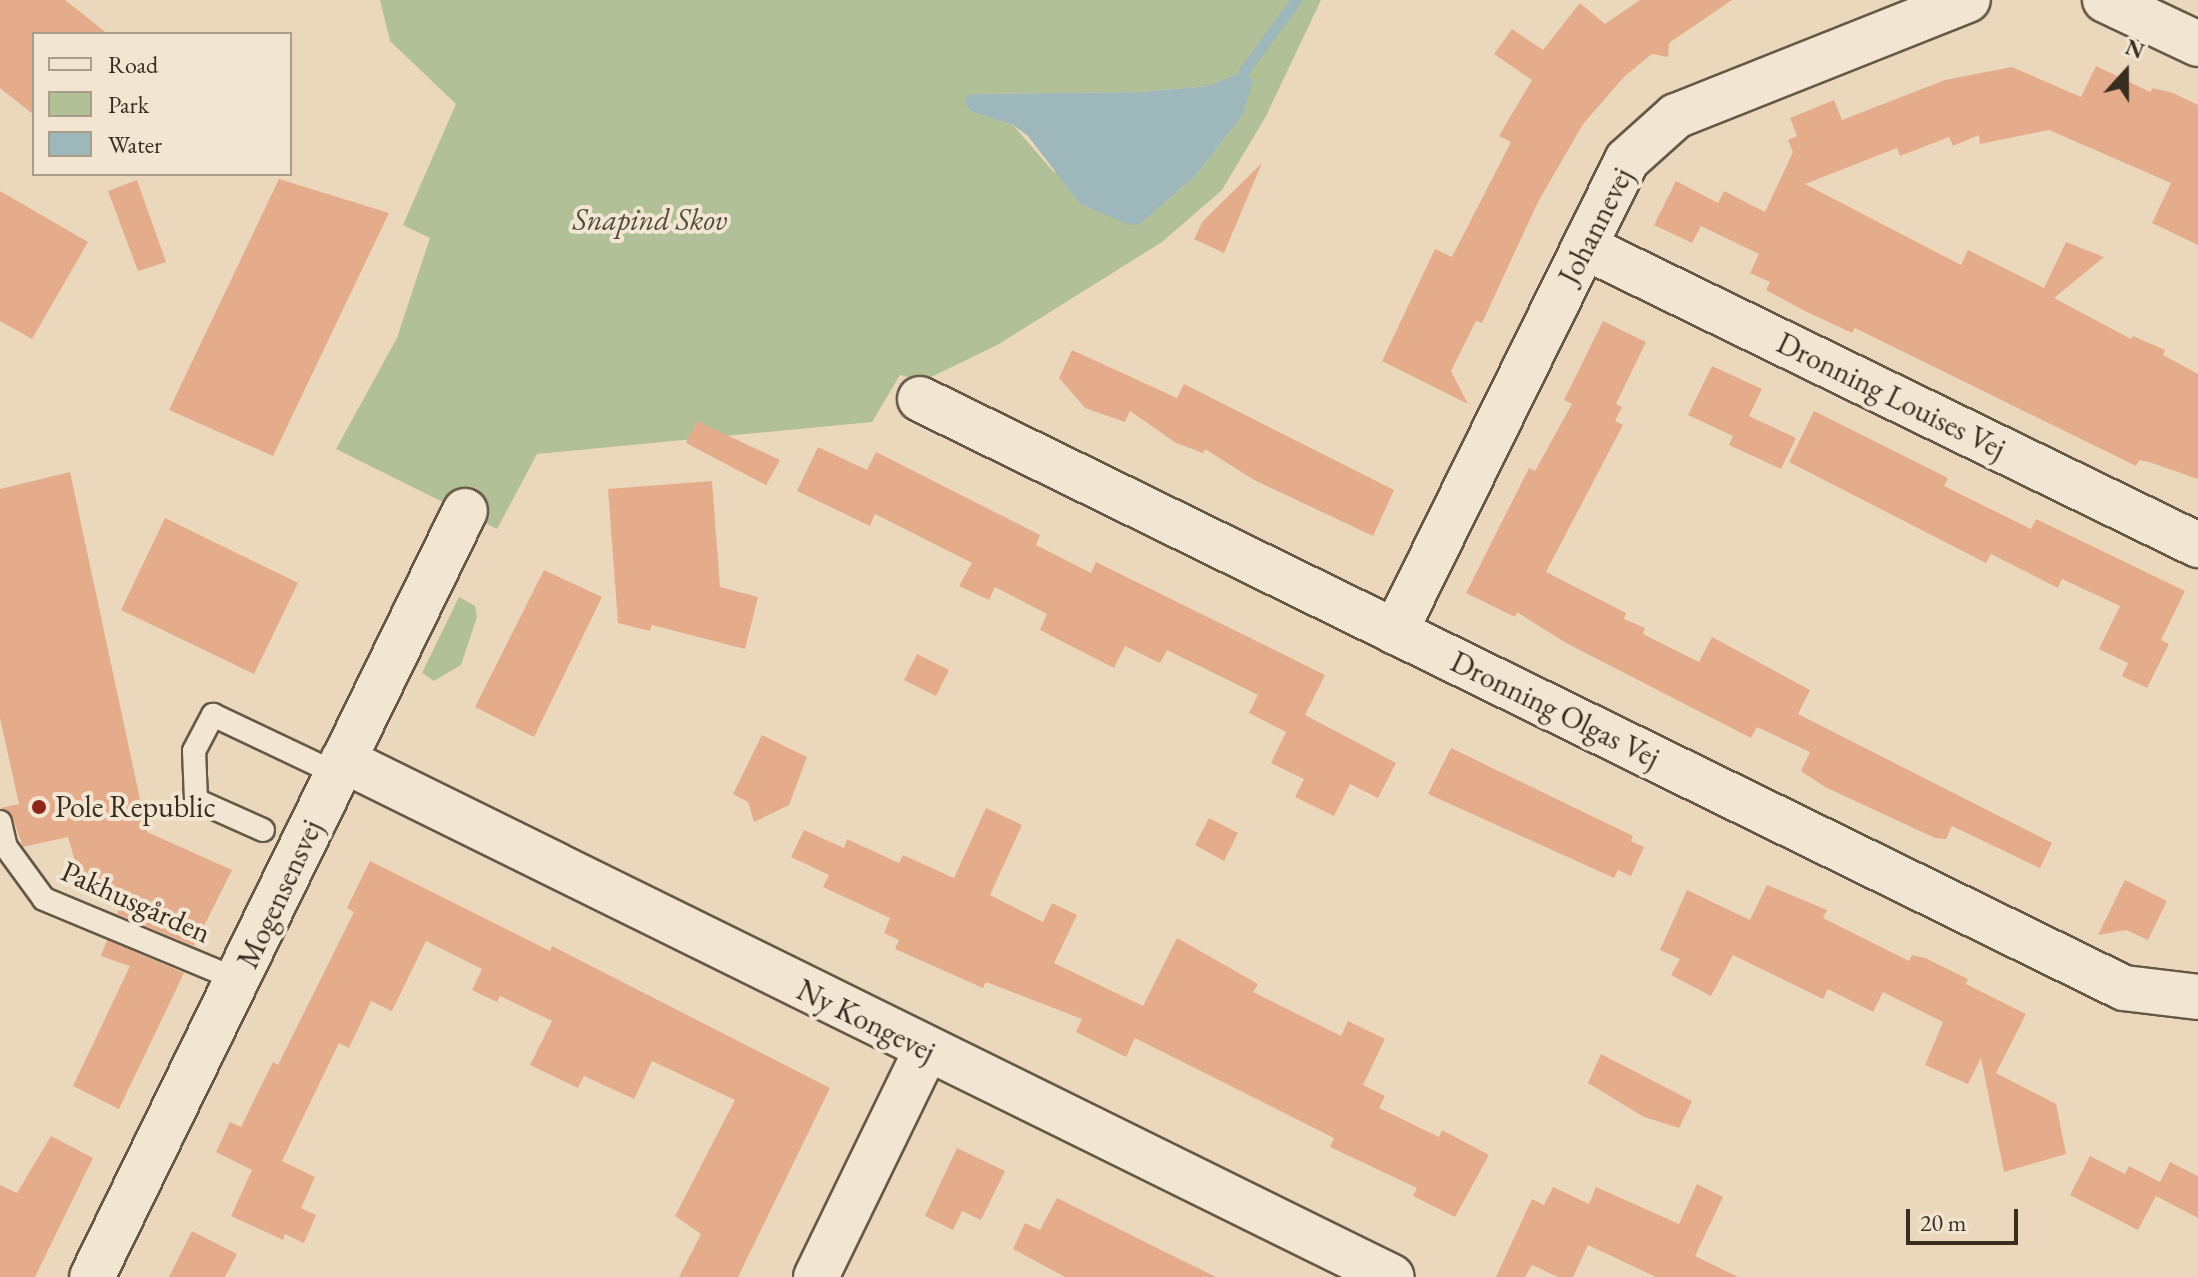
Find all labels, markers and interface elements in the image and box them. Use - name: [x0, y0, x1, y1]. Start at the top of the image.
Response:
- legend: [32, 32, 292, 176]
- north arrow: [2086, 32, 2166, 112]
- text: N: [2121, 32, 2148, 66]
- text: Road: [108, 49, 158, 80]
- text: Park: [108, 89, 149, 120]
- text: Water: [108, 129, 162, 160]
- street label: Johannevej: [1551, 162, 1641, 290]
- park label: Snapind Skov: [573, 202, 727, 238]
- street label: Dronning Louises Vej: [1771, 325, 2011, 467]
- street label: Dronning Olgas Vej: [1445, 644, 1665, 776]
- place label: Pole Republic: [55, 789, 216, 825]
- marker: Pole Republic: [30, 798, 48, 816]
- street label: Mogensensvej: [230, 814, 330, 974]
- street label: Pakhusgården: [56, 853, 216, 951]
- street label: Ny Kongevej: [791, 972, 941, 1070]
- scale bar: [1910, 1193, 2022, 1243]
- text: 20 m: [1920, 1207, 1967, 1238]

